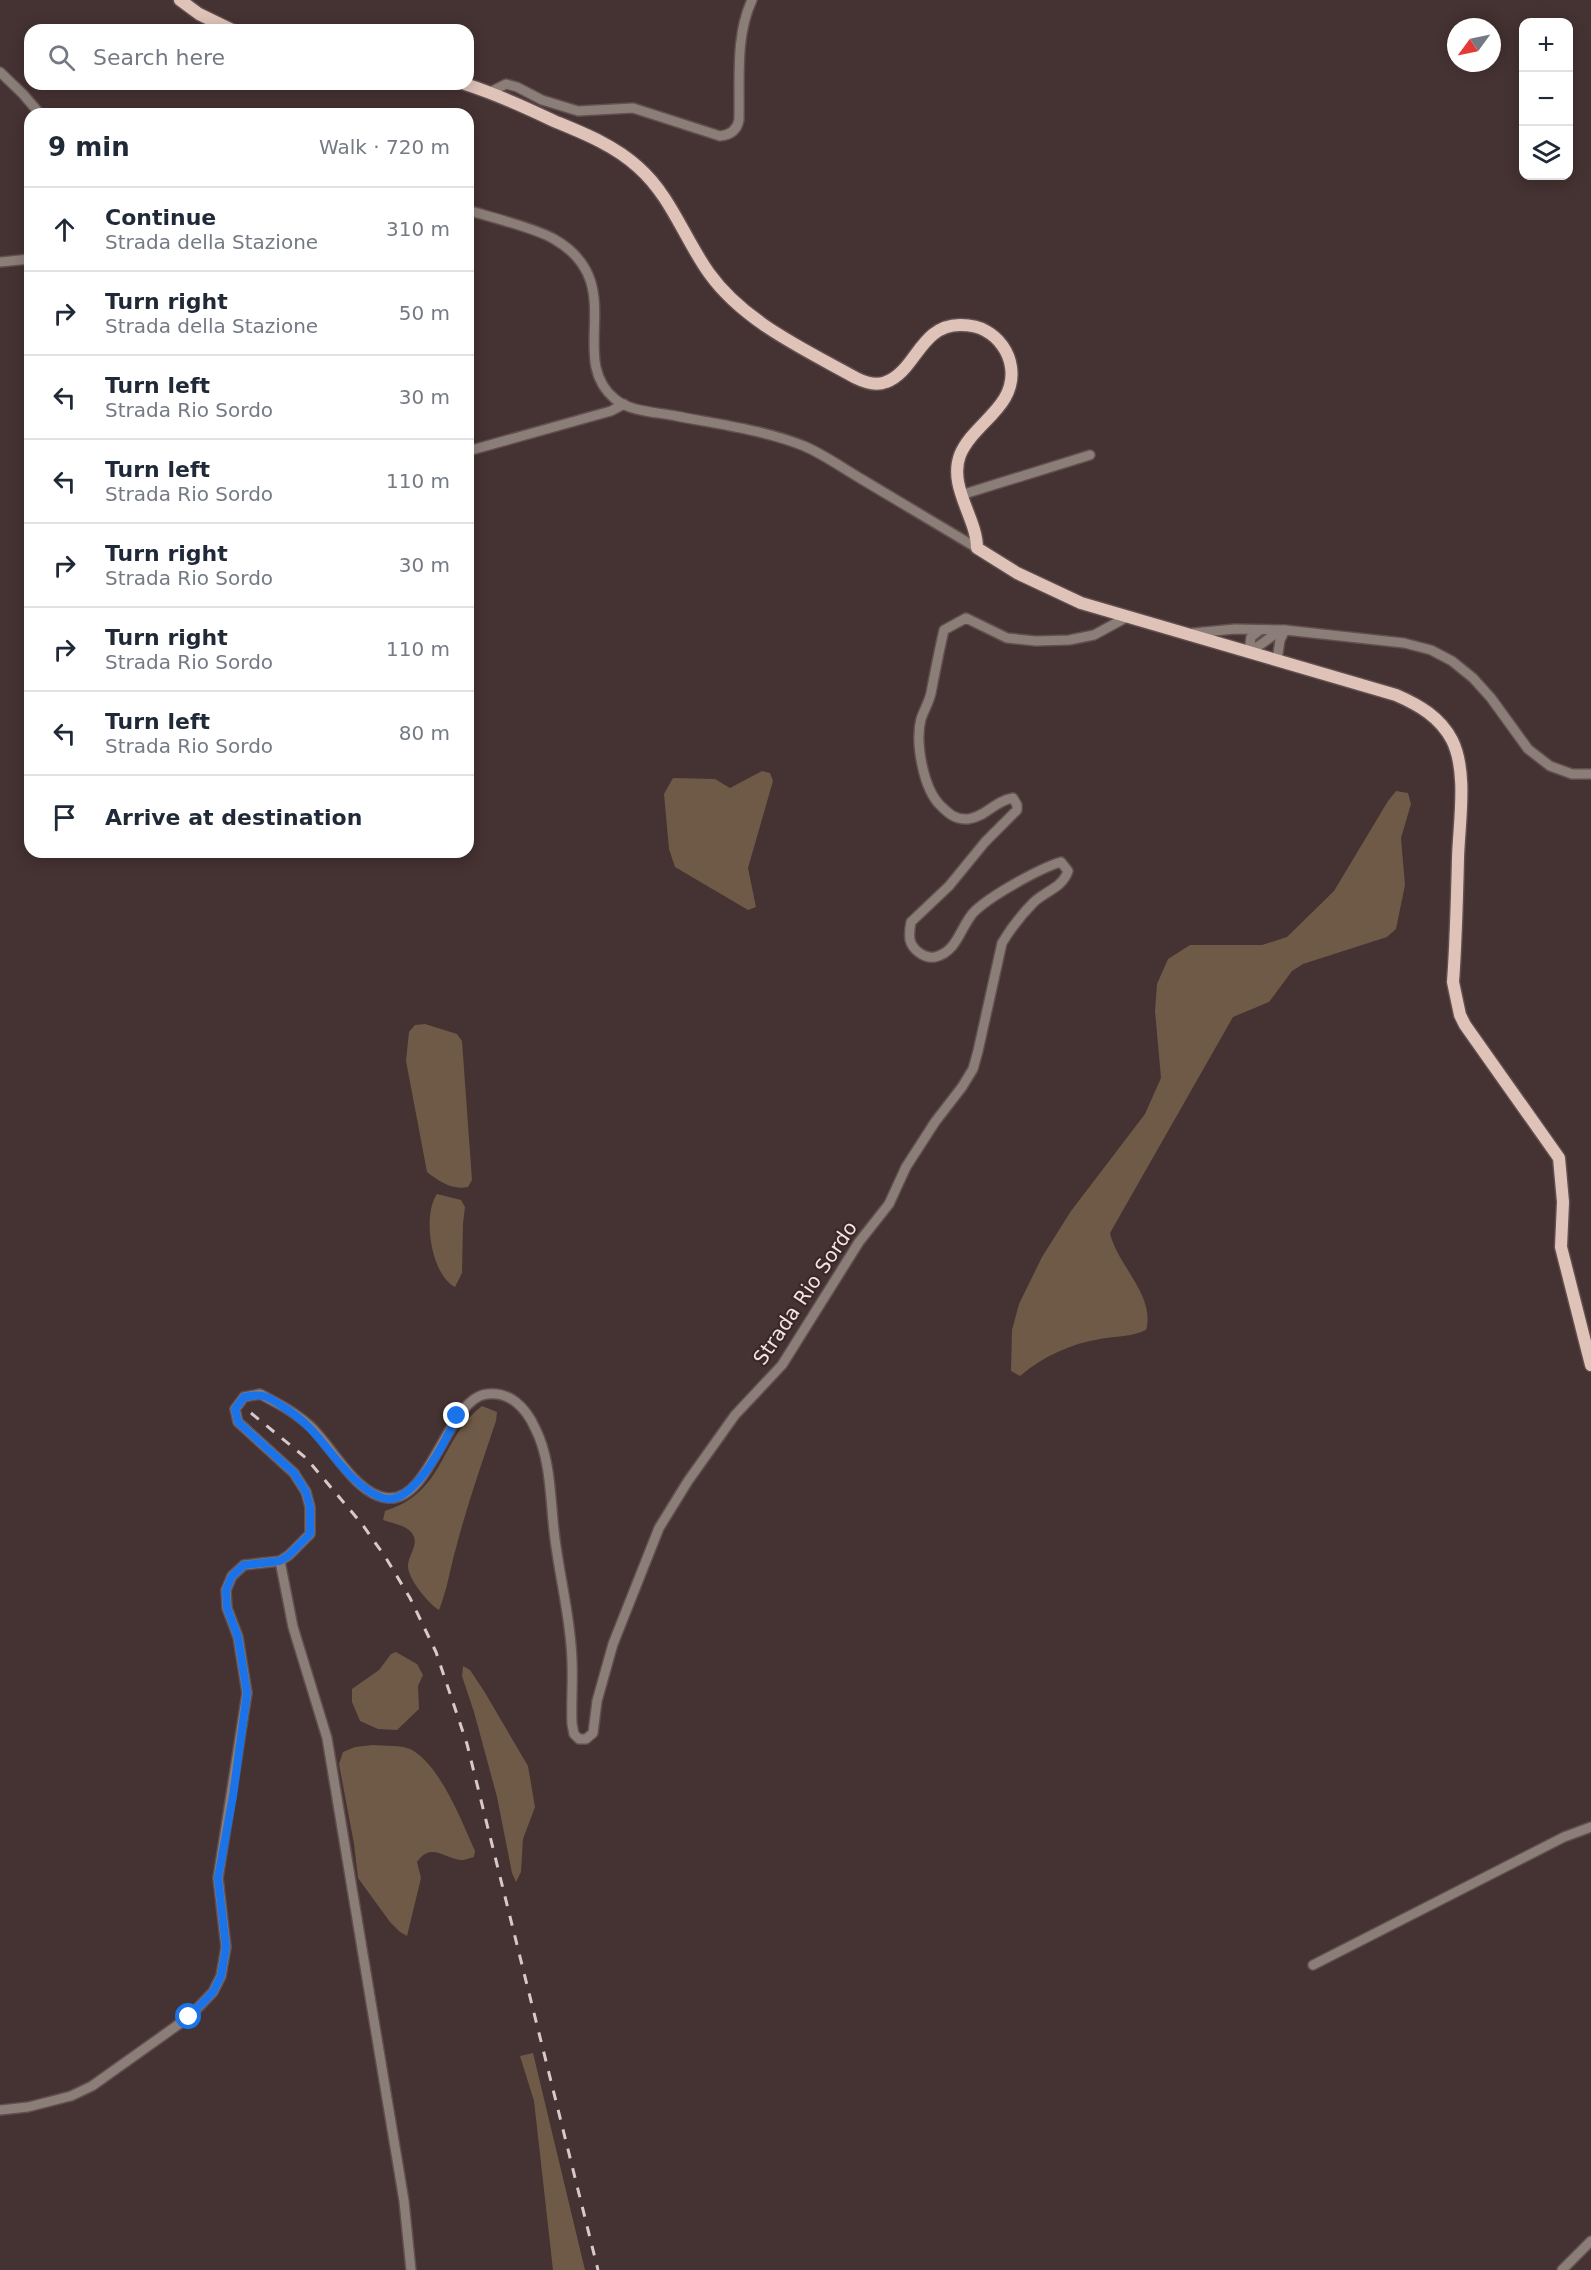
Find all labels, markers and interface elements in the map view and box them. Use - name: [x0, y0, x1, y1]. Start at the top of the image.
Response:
- north arrow: [1447, 18, 1501, 72]
- map controls: [1519, 18, 1573, 180]
- button: +: [1519, 18, 1573, 72]
- search box: [24, 24, 474, 90]
- icon: search: [45, 41, 78, 74]
- text: Search here: [93, 45, 225, 70]
- button: −: [1519, 72, 1573, 126]
- button: layers: [1519, 126, 1573, 180]
- text: 9 min: [48, 132, 130, 162]
- text: Walk · 720 m: [319, 135, 450, 159]
- text: Continue: [105, 205, 216, 230]
- icon: ahead: [48, 213, 81, 246]
- text: 310 m: [386, 217, 450, 241]
- text: Strada della Stazione: [105, 230, 318, 254]
- text: Turn right: [105, 289, 228, 314]
- icon: right: [48, 297, 81, 330]
- text: 50 m: [399, 301, 450, 325]
- text: Strada della Stazione: [105, 314, 318, 338]
- text: Turn left: [105, 373, 210, 398]
- icon: left: [48, 381, 81, 414]
- text: 30 m: [399, 385, 450, 409]
- text: Strada Rio Sordo: [105, 398, 273, 422]
- text: Turn left: [105, 457, 210, 482]
- icon: left: [48, 465, 81, 498]
- text: 110 m: [386, 469, 450, 493]
- text: Strada Rio Sordo: [105, 482, 273, 506]
- text: Turn right: [105, 541, 228, 566]
- icon: right: [48, 549, 81, 582]
- text: 30 m: [399, 553, 450, 577]
- text: Strada Rio Sordo: [105, 566, 273, 590]
- text: Turn right: [105, 625, 228, 650]
- icon: right: [48, 633, 81, 666]
- text: 110 m: [386, 637, 450, 661]
- text: Strada Rio Sordo: [105, 650, 273, 674]
- text: Turn left: [105, 709, 210, 734]
- icon: left: [48, 717, 81, 750]
- text: 80 m: [399, 721, 450, 745]
- text: Strada Rio Sordo: [105, 734, 273, 758]
- icon: arrive: [48, 801, 81, 834]
- text: Arrive at destination: [105, 805, 362, 830]
- street label: Strada Rio Sordo: [748, 1217, 862, 1369]
- route end: [443, 1402, 469, 1428]
- route start: [175, 2003, 201, 2029]

